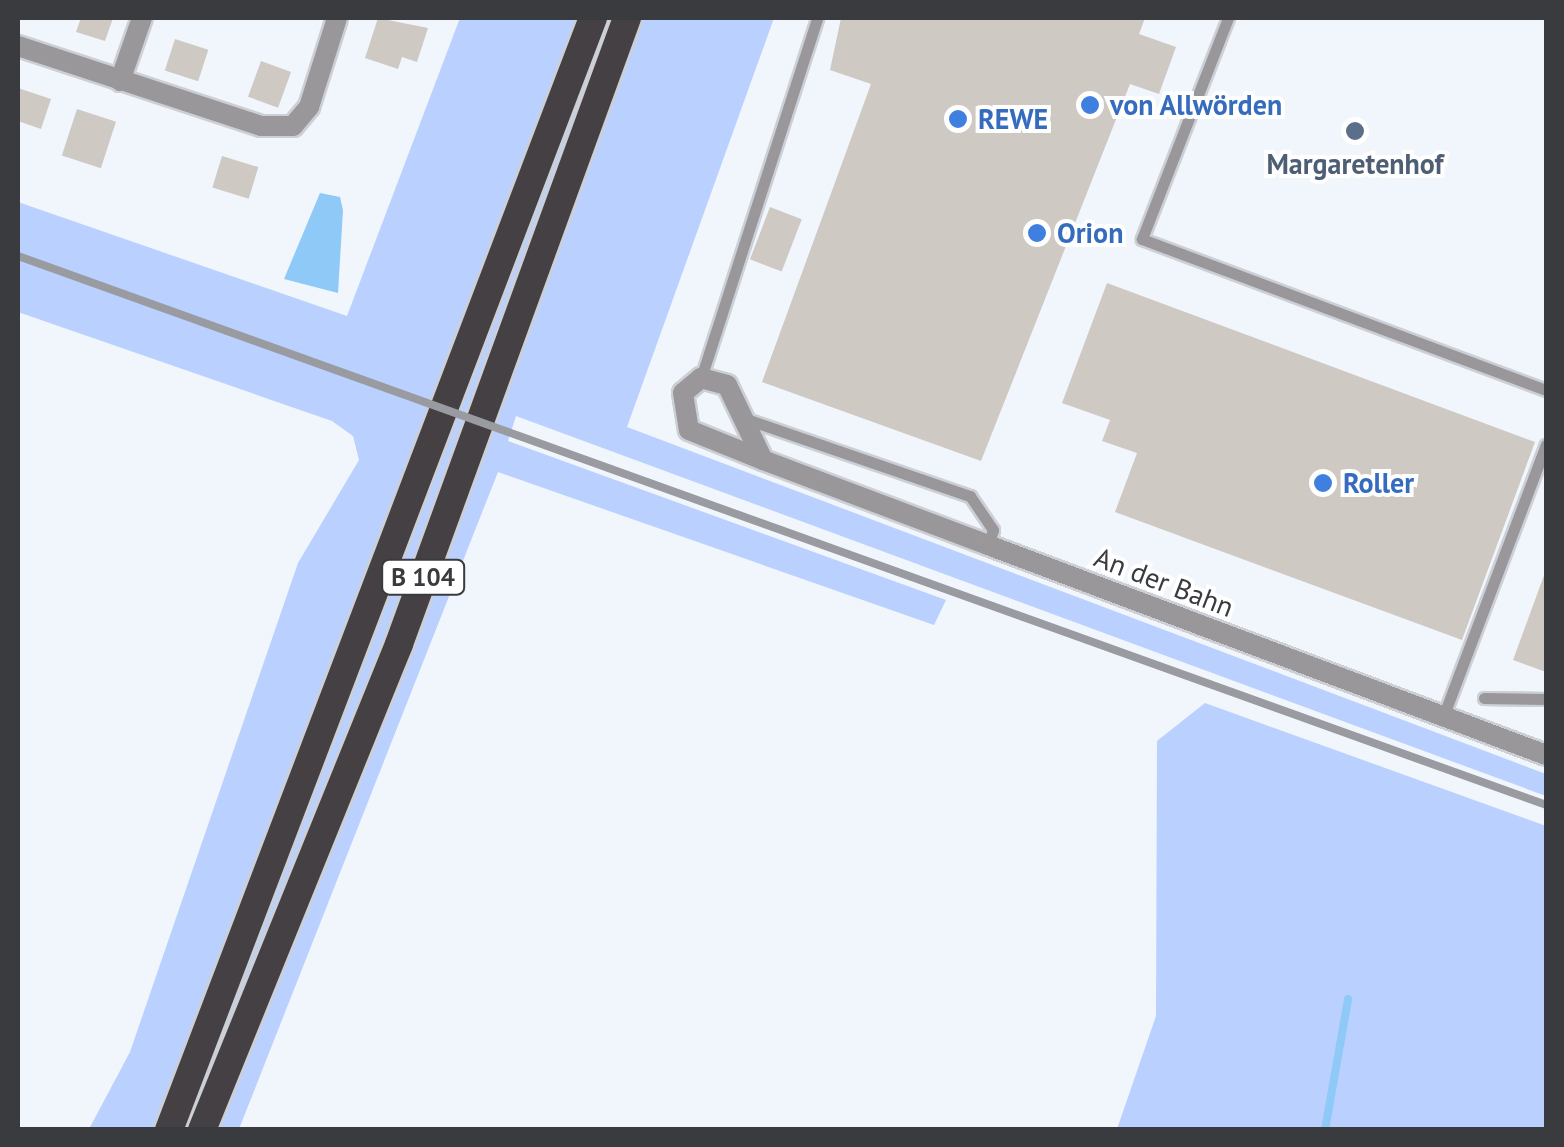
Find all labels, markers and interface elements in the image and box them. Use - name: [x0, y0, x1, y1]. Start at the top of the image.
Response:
- place label: von Allwörden: [1110, 88, 1283, 122]
- marker: von Allwörden: [1079, 94, 1101, 116]
- place label: REWE: [978, 102, 1048, 136]
- marker: REWE: [947, 108, 969, 130]
- marker: Margaretenhof: [1344, 120, 1366, 142]
- place label: Margaretenhof: [1266, 147, 1444, 181]
- place label: Orion: [1057, 216, 1123, 250]
- marker: Orion: [1026, 222, 1048, 244]
- place label: Roller: [1343, 466, 1414, 500]
- marker: Roller: [1312, 472, 1334, 494]
- street label: An der Bahn: [1090, 540, 1238, 624]
- road number: B 104: [380, 557, 466, 597]

